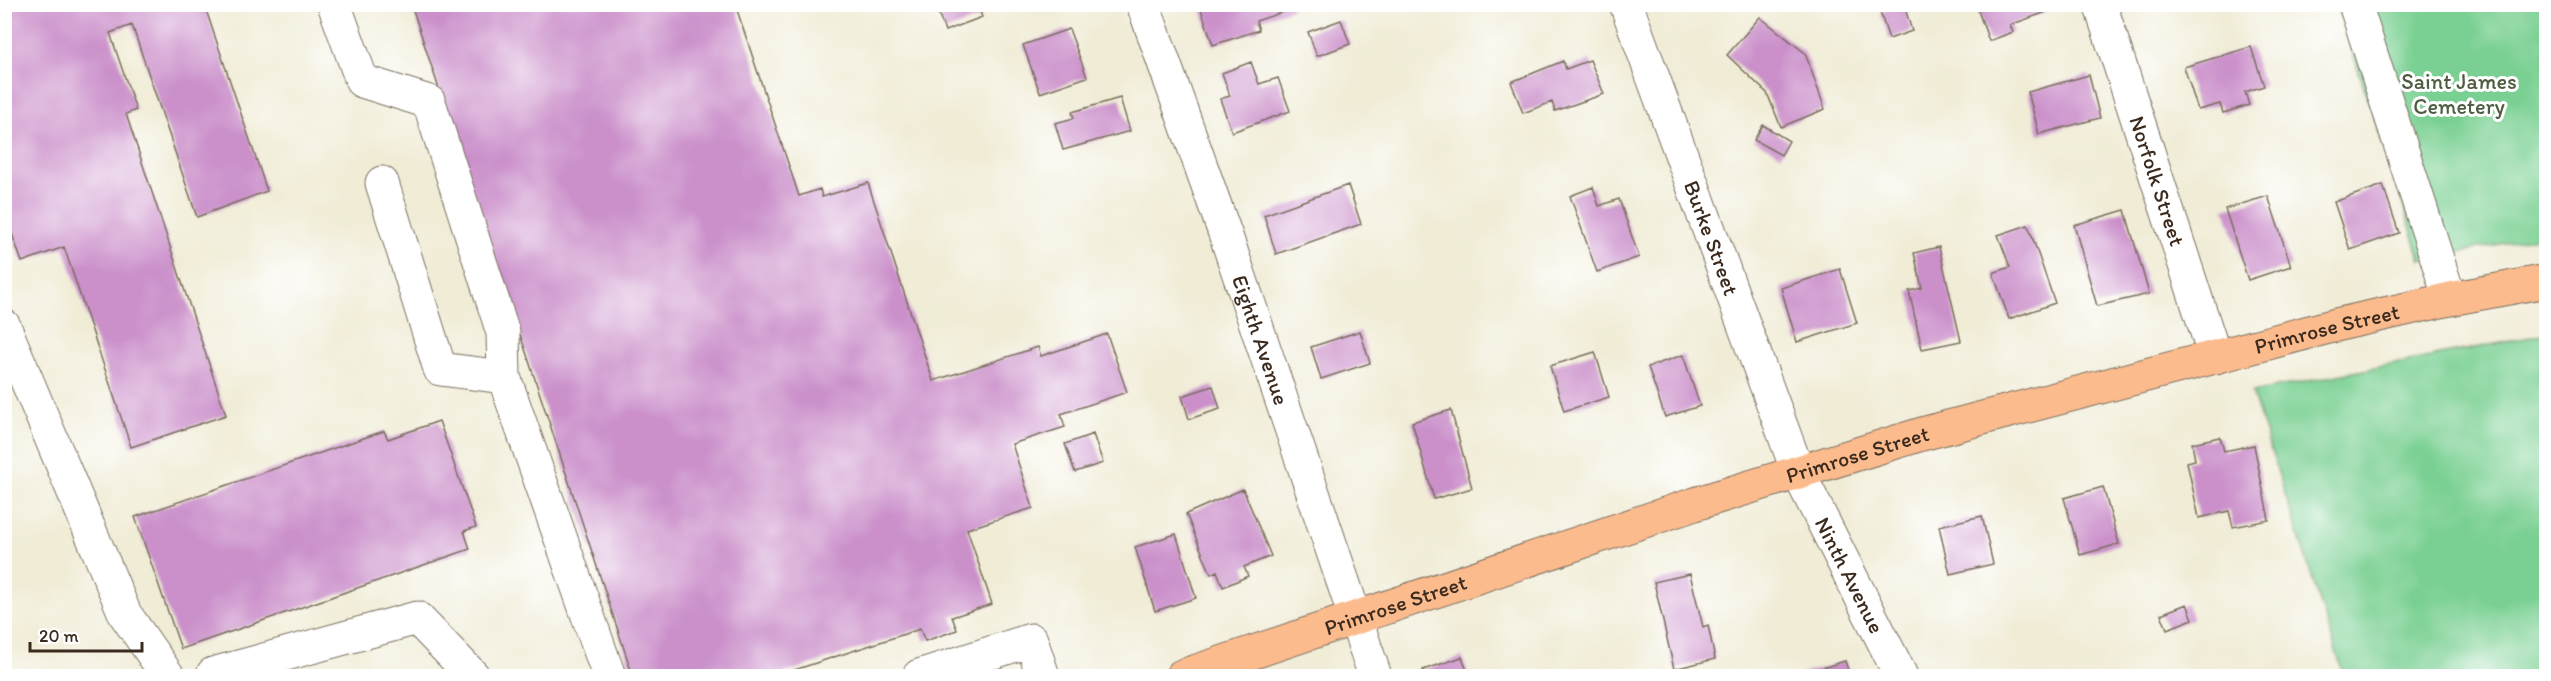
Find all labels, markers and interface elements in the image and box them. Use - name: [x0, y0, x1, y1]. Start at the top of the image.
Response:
- park label: Saint James Cemetery: [2401, 68, 2517, 120]
- street label: Norfolk Street: [2124, 112, 2191, 249]
- street label: Burke Street: [1678, 177, 1745, 299]
- street label: Eighth Avenue: [1227, 271, 1296, 408]
- street label: Primrose Street: [2251, 297, 2402, 359]
- street label: Primrose Street: [1782, 419, 1932, 489]
- street label: Ninth Avenue: [1809, 512, 1891, 638]
- street label: Primrose Street: [1321, 568, 1470, 641]
- scale bar: [30, 615, 142, 653]
- text: 20 m: [39, 625, 79, 647]

